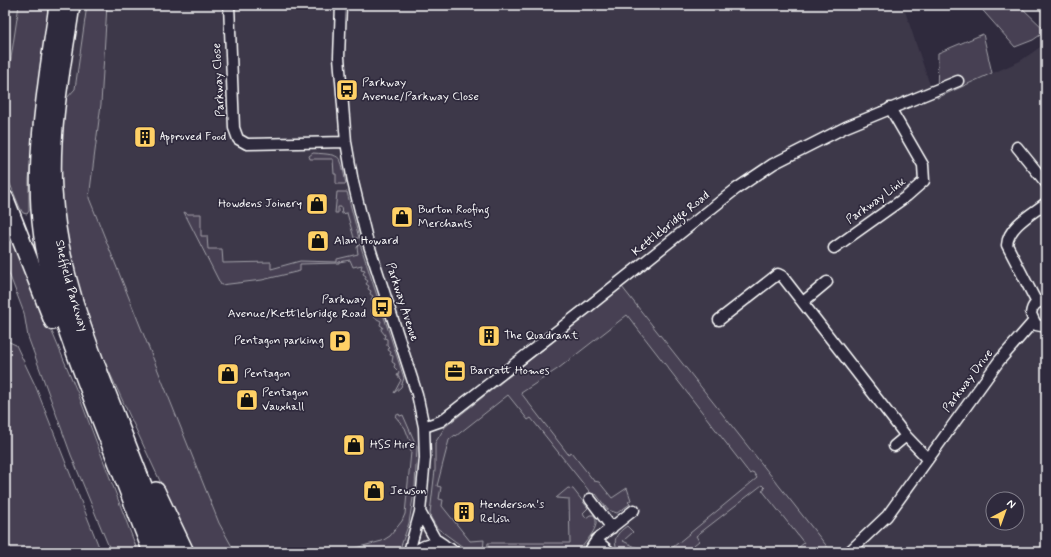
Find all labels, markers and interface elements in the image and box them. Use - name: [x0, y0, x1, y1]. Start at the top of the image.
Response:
- street label: Parkway Close: [209, 43, 229, 117]
- place label: Parkway Avenue/Parkway Close: [362, 75, 479, 105]
- bus stop icon: Parkway Avenue/Parkway Close: [334, 77, 360, 103]
- building icon: Approved Food: [132, 124, 158, 150]
- place label: Approved Food: [160, 129, 226, 145]
- street label: Parkway Link: [843, 174, 909, 228]
- street label: Kettlebridge Road: [629, 188, 714, 261]
- shop icon: Howdens Joinery: [304, 191, 330, 217]
- place label: Howdens Joinery: [218, 196, 302, 212]
- place label: Burton Roofing Merchants: [418, 202, 490, 232]
- shop icon: Burton Roofing Merchants: [389, 204, 415, 230]
- shop icon: Alan Howard: [305, 228, 331, 254]
- place label: Alan Howard: [334, 233, 399, 249]
- street label: Sheffield Parkway: [51, 239, 91, 334]
- street label: Parkway Avenue: [382, 261, 422, 344]
- place label: Parkway Avenue/Kettlebridge Road: [228, 292, 366, 323]
- bus stop icon: Parkway Avenue/Kettlebridge Road: [369, 294, 395, 320]
- building icon: The Quadrant: [476, 323, 502, 349]
- parking icon: Pentagon parking: [327, 328, 353, 354]
- place label: The Quadrant: [504, 328, 578, 344]
- place label: Pentagon parking: [234, 333, 324, 349]
- street label: Parkway Drive: [939, 346, 997, 416]
- office icon: Barratt Homes: [442, 358, 468, 384]
- shop icon: Pentagon: [215, 361, 241, 387]
- place label: Barratt Homes: [470, 363, 550, 379]
- place label: Pentagon: [244, 366, 291, 382]
- place label: Pentagon Vauxhall: [262, 385, 309, 415]
- shop icon: Pentagon Vauxhall: [234, 387, 260, 413]
- shop icon: HSS Hire: [341, 432, 367, 458]
- place label: HSS Hire: [370, 437, 415, 453]
- shop icon: Jewson: [361, 478, 387, 504]
- place label: Jewson: [390, 483, 426, 499]
- north arrow: [985, 491, 1025, 531]
- place label: Henderson's Relish: [480, 497, 545, 527]
- text: N: [1004, 497, 1018, 512]
- building icon: Henderson's Relish: [451, 499, 477, 525]

